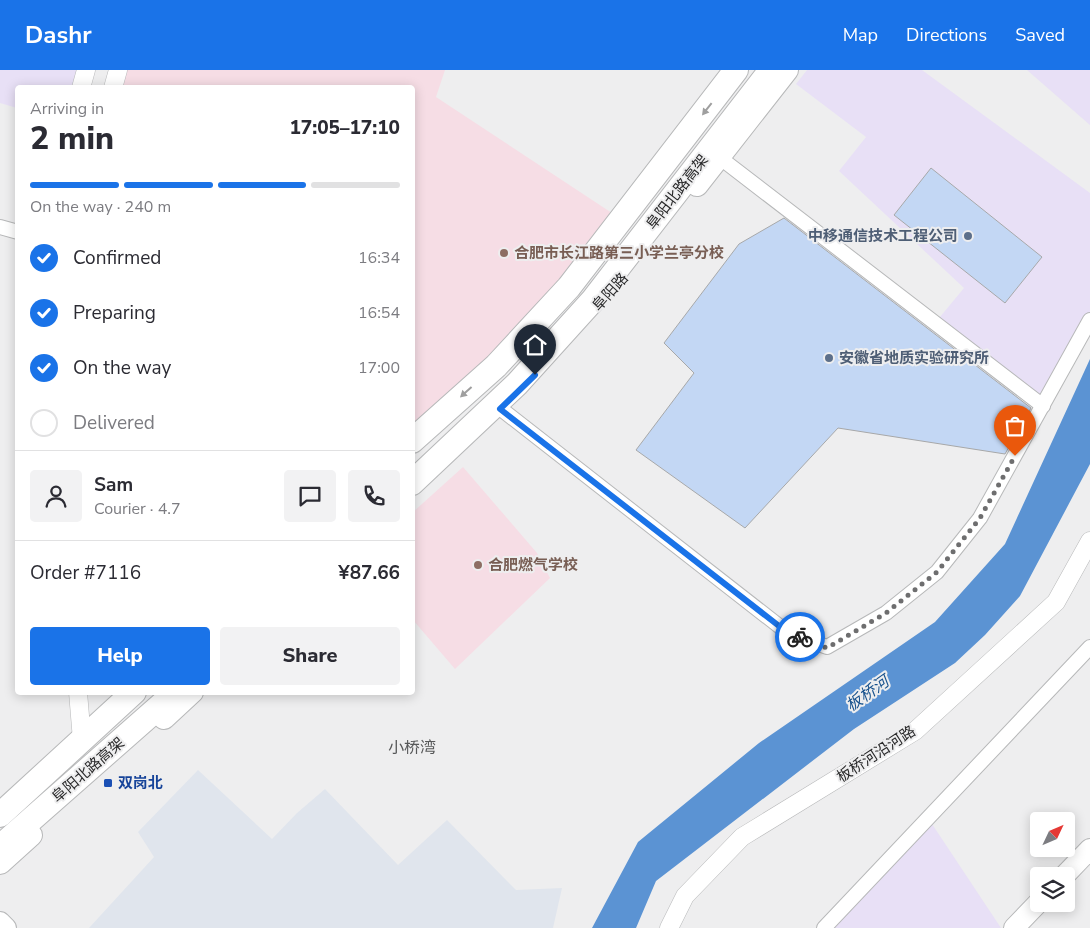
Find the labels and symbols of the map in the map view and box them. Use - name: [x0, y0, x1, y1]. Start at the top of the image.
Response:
- one-way arrow: [701, 102, 712, 115]
- street label: 阜阳北路高架: [641, 150, 713, 234]
- place label: 中移通信技术工程公司: [808, 226, 958, 246]
- marker: 中移通信技术工程公司: [962, 230, 974, 242]
- place label: 合肥市长江路第三小学兰亭分校: [514, 243, 724, 263]
- marker: 合肥市长江路第三小学兰亭分校: [498, 247, 510, 259]
- street label: 阜阳路: [588, 269, 632, 315]
- pin: [514, 324, 556, 375]
- place label: 安徽省地质实验研究所: [839, 348, 989, 368]
- marker: 安徽省地质实验研究所: [823, 352, 835, 364]
- one-way arrow: [460, 387, 473, 398]
- pin: [994, 405, 1036, 456]
- place label: 合肥燃气学校: [488, 555, 578, 575]
- marker: 合肥燃气学校: [472, 559, 484, 571]
- courier: [775, 612, 825, 662]
- water label: 板桥河: [842, 669, 896, 717]
- street label: 板桥河沿河路: [833, 721, 919, 787]
- street label: 阜阳北路高架: [47, 733, 129, 807]
- district label: 小桥湾: [388, 737, 436, 759]
- place label: 双岗北: [118, 773, 163, 793]
- marker: 双岗北: [102, 777, 114, 789]
- north arrow: [1030, 812, 1075, 858]

